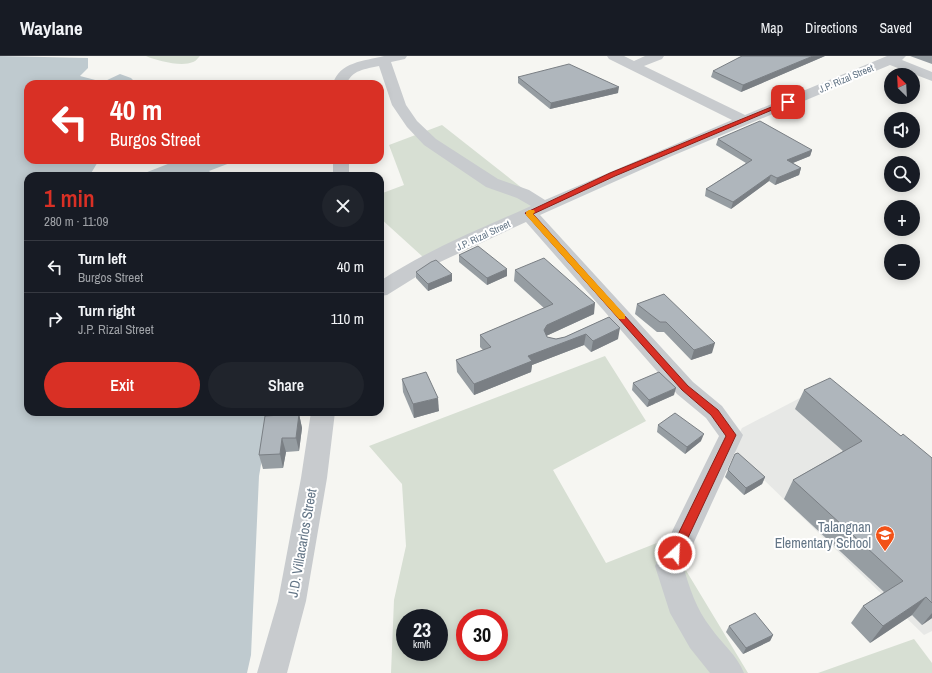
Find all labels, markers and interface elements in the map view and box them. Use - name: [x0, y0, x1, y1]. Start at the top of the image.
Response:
- text: Waylane: [20, 15, 83, 41]
- text: Map: [761, 19, 783, 37]
- text: Directions: [805, 19, 857, 37]
- text: Saved: [879, 19, 912, 37]
- street label: J.P. Rizal Street: [817, 61, 876, 96]
- north arrow: [884, 68, 920, 104]
- map controls: [884, 68, 920, 280]
- pin: [771, 85, 805, 119]
- text: 40 m: [110, 91, 162, 129]
- icon: arrive: [777, 91, 799, 113]
- icon: left: [44, 96, 96, 148]
- button: sound: [884, 112, 920, 148]
- text: Burgos Street: [110, 127, 200, 152]
- button: search: [884, 156, 920, 192]
- text: 1 min: [44, 182, 95, 214]
- button: close: [322, 185, 364, 227]
- button: +: [884, 200, 920, 236]
- text: 280 m · 11:09: [44, 213, 108, 230]
- street label: J.P. Rizal Street: [454, 217, 513, 254]
- button: −: [884, 244, 920, 280]
- text: Turn left: [78, 248, 126, 269]
- icon: left: [44, 256, 66, 278]
- text: 40 m: [337, 256, 364, 277]
- text: Burgos Street: [78, 269, 143, 286]
- text: Turn right: [78, 300, 135, 321]
- icon: right: [44, 308, 66, 330]
- text: 110 m: [331, 308, 364, 329]
- text: J.P. Rizal Street: [78, 321, 154, 338]
- button: Exit: [44, 362, 200, 408]
- button: Share: [208, 362, 364, 408]
- street label: J.D. Villacarlos Street: [284, 487, 320, 599]
- place label: Talangnan Elementary School: [775, 518, 871, 552]
- school or university icon: Talangnan Elementary School: [874, 524, 896, 552]
- position arrow: [654, 532, 696, 574]
- speed limit sign: 30: [456, 609, 508, 661]
- text: 23: [413, 616, 431, 643]
- text: km/h: [413, 638, 431, 651]

